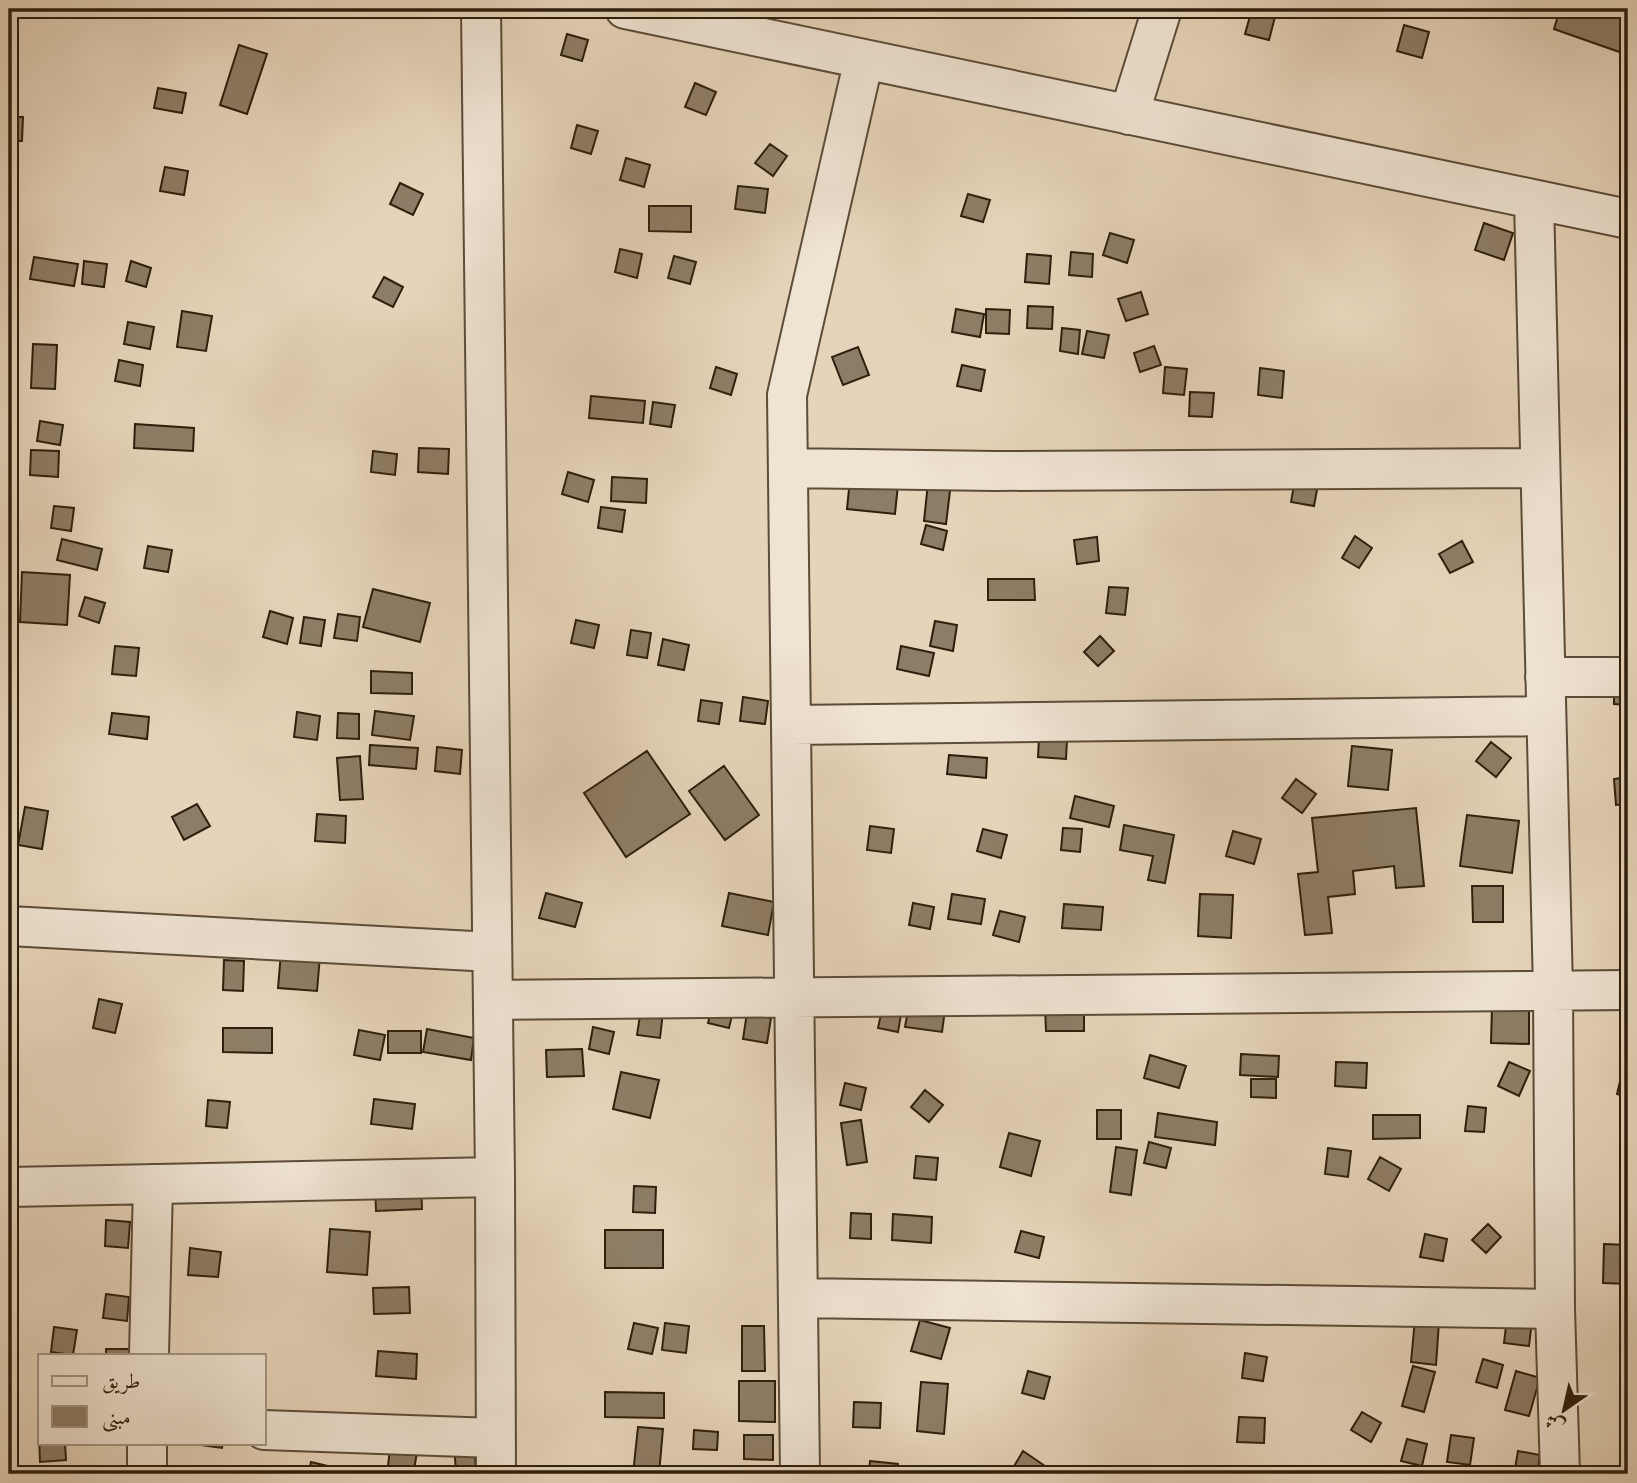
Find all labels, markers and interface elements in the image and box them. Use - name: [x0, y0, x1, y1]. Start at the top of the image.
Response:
- legend: [38, 1354, 266, 1444]
- text: طريق: [102, 1368, 140, 1394]
- north arrow: [1528, 1374, 1598, 1444]
- text: مبنى: [102, 1404, 131, 1432]
- text: ش: [1541, 1409, 1569, 1438]

